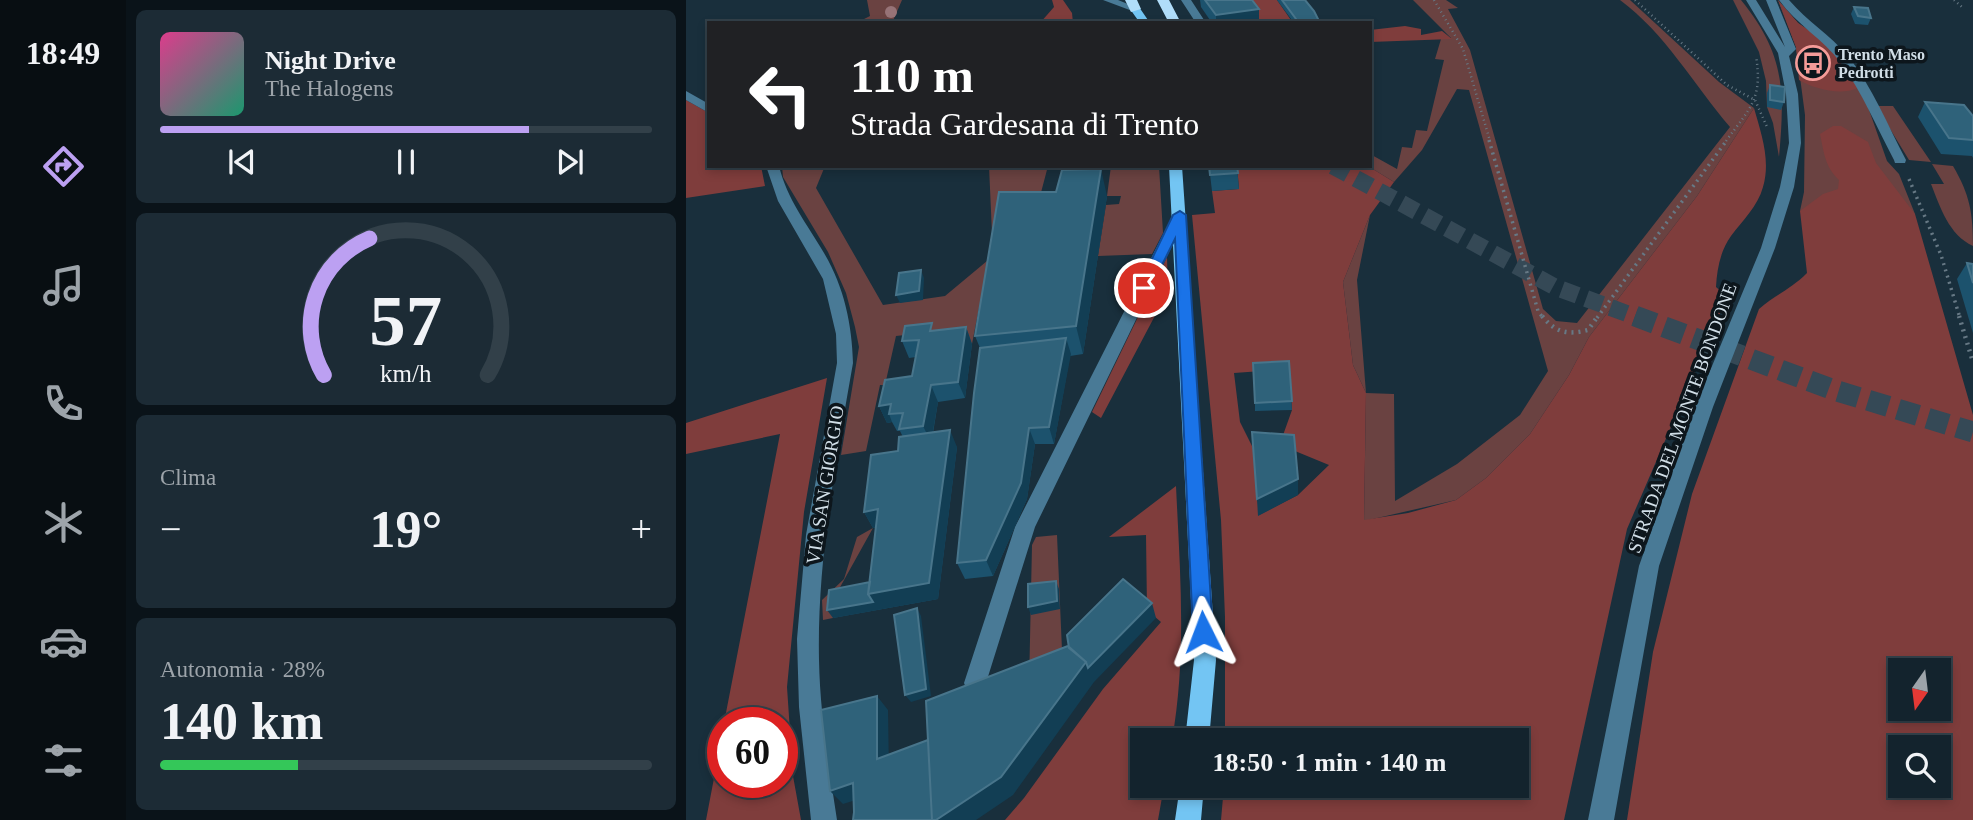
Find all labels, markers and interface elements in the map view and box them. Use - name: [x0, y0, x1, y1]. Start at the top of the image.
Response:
- text: 18:49: [26, 35, 100, 71]
- bus stop icon: Trento Maso Pedrotti: [1794, 44, 1832, 82]
- text: Night Drive: [265, 46, 396, 75]
- place label: Trento Maso Pedrotti: [1838, 46, 1925, 81]
- text: 110 m: [850, 48, 974, 103]
- icon: left: [735, 49, 826, 140]
- text: The Halogens: [265, 76, 393, 101]
- text: Strada Gardesana di Trento: [850, 106, 1199, 142]
- icon: directions: [39, 142, 88, 191]
- icon: previous: [223, 143, 261, 181]
- icon: pause: [387, 143, 425, 181]
- icon: next: [551, 143, 589, 181]
- pin: [1114, 258, 1174, 318]
- icon: music: [39, 261, 88, 310]
- icon: arrive: [1125, 269, 1163, 307]
- text: 57: [370, 280, 442, 361]
- street label: STRADA DEL MONTE BONDONE: [1623, 280, 1741, 556]
- text: km/h: [380, 360, 432, 387]
- icon: phone: [39, 379, 88, 428]
- street label: VIA SAN GIORGIO: [802, 404, 848, 566]
- text: Clima: [160, 465, 216, 490]
- icon: climate: [39, 498, 88, 547]
- text: 19°: [370, 501, 442, 558]
- text: −: [160, 508, 181, 550]
- text: +: [631, 508, 652, 550]
- position arrow: [1166, 595, 1240, 669]
- icon: car: [39, 617, 88, 666]
- text: Autonomia · 28%: [160, 657, 325, 682]
- north arrow: [1888, 658, 1951, 721]
- map controls: [1888, 658, 1951, 798]
- text: 140 km: [160, 693, 323, 750]
- speed limit sign: 60: [707, 707, 798, 798]
- button: search: [1888, 735, 1951, 798]
- icon: filters: [39, 736, 88, 785]
- text: 18:50 · 1 min · 140 m: [1213, 748, 1447, 777]

